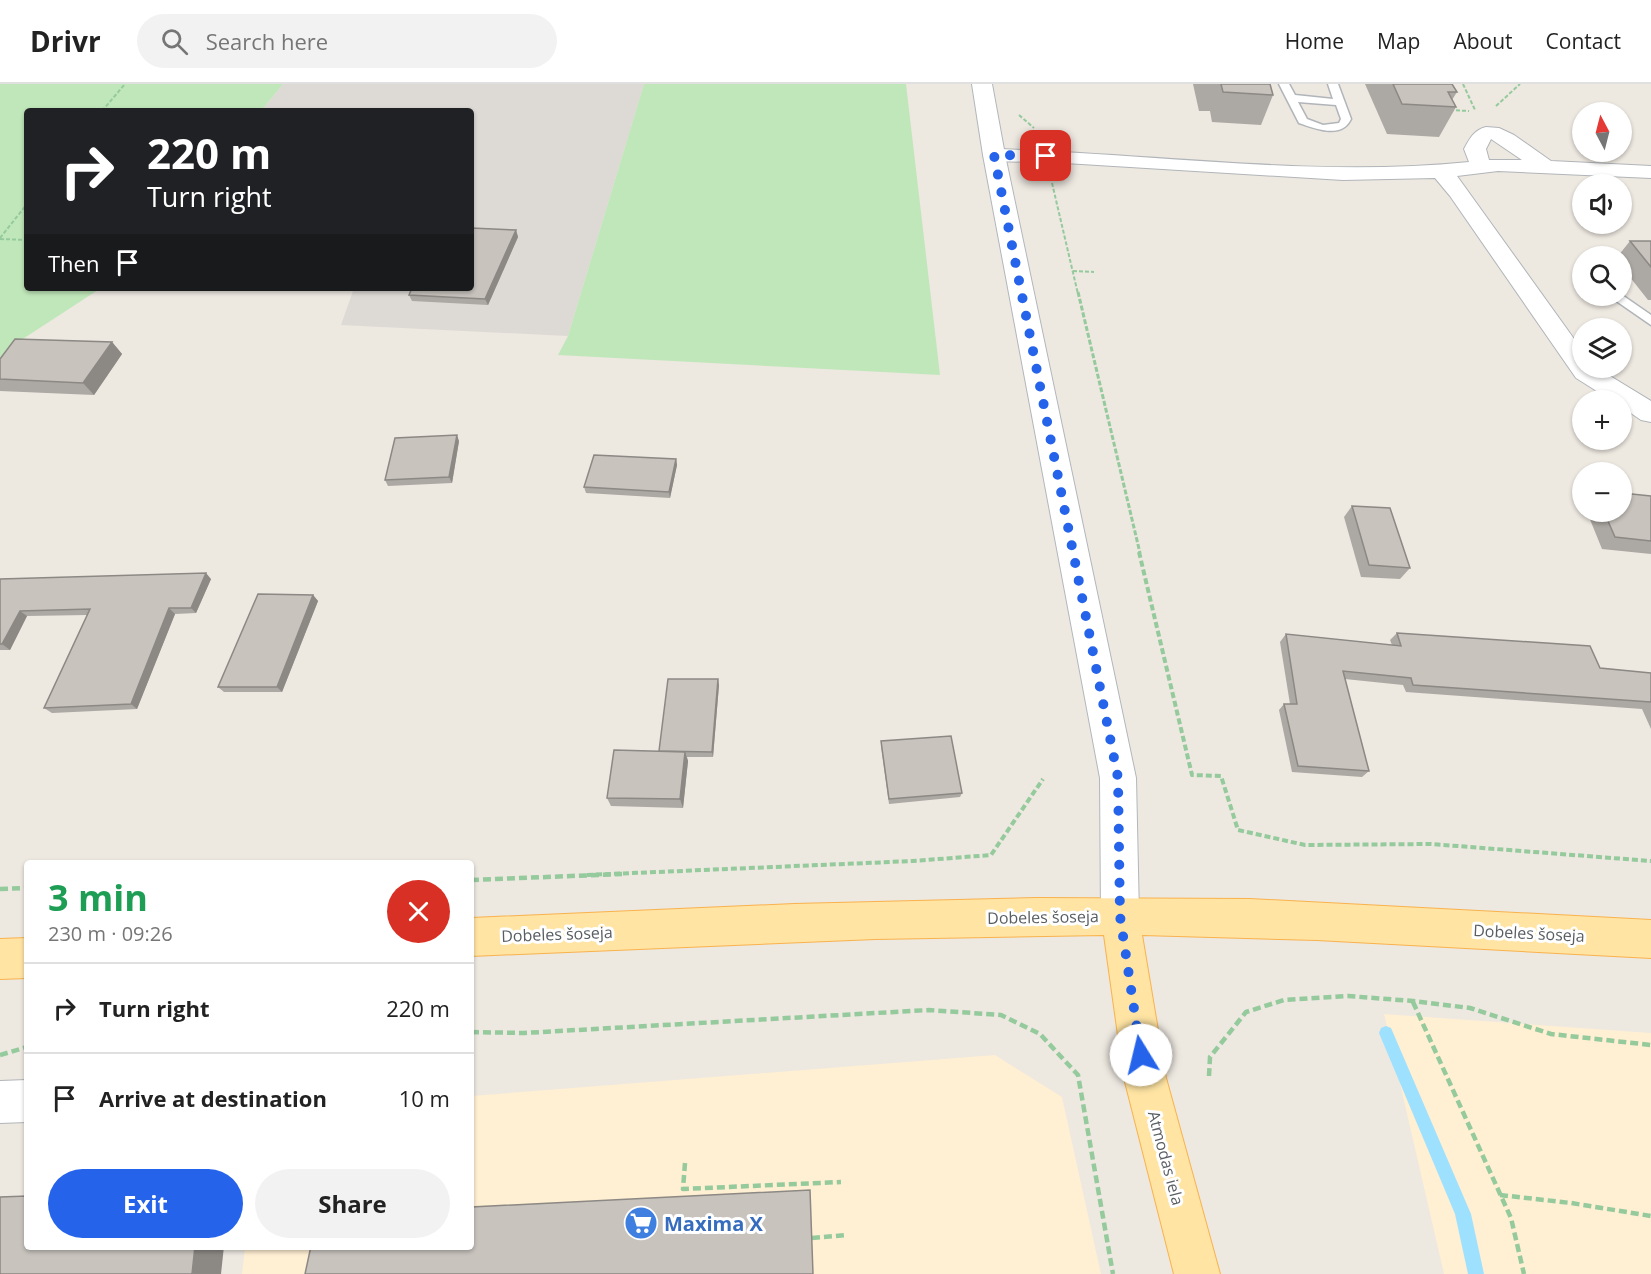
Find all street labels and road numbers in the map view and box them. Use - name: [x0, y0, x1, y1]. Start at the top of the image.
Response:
- street label: Dobeles šoseja: [987, 905, 1099, 929]
- street label: Dobeles šoseja: [1473, 919, 1585, 947]
- street label: Dobeles šoseja: [501, 921, 613, 947]
- street label: Atmodas iela: [1143, 1108, 1189, 1208]

